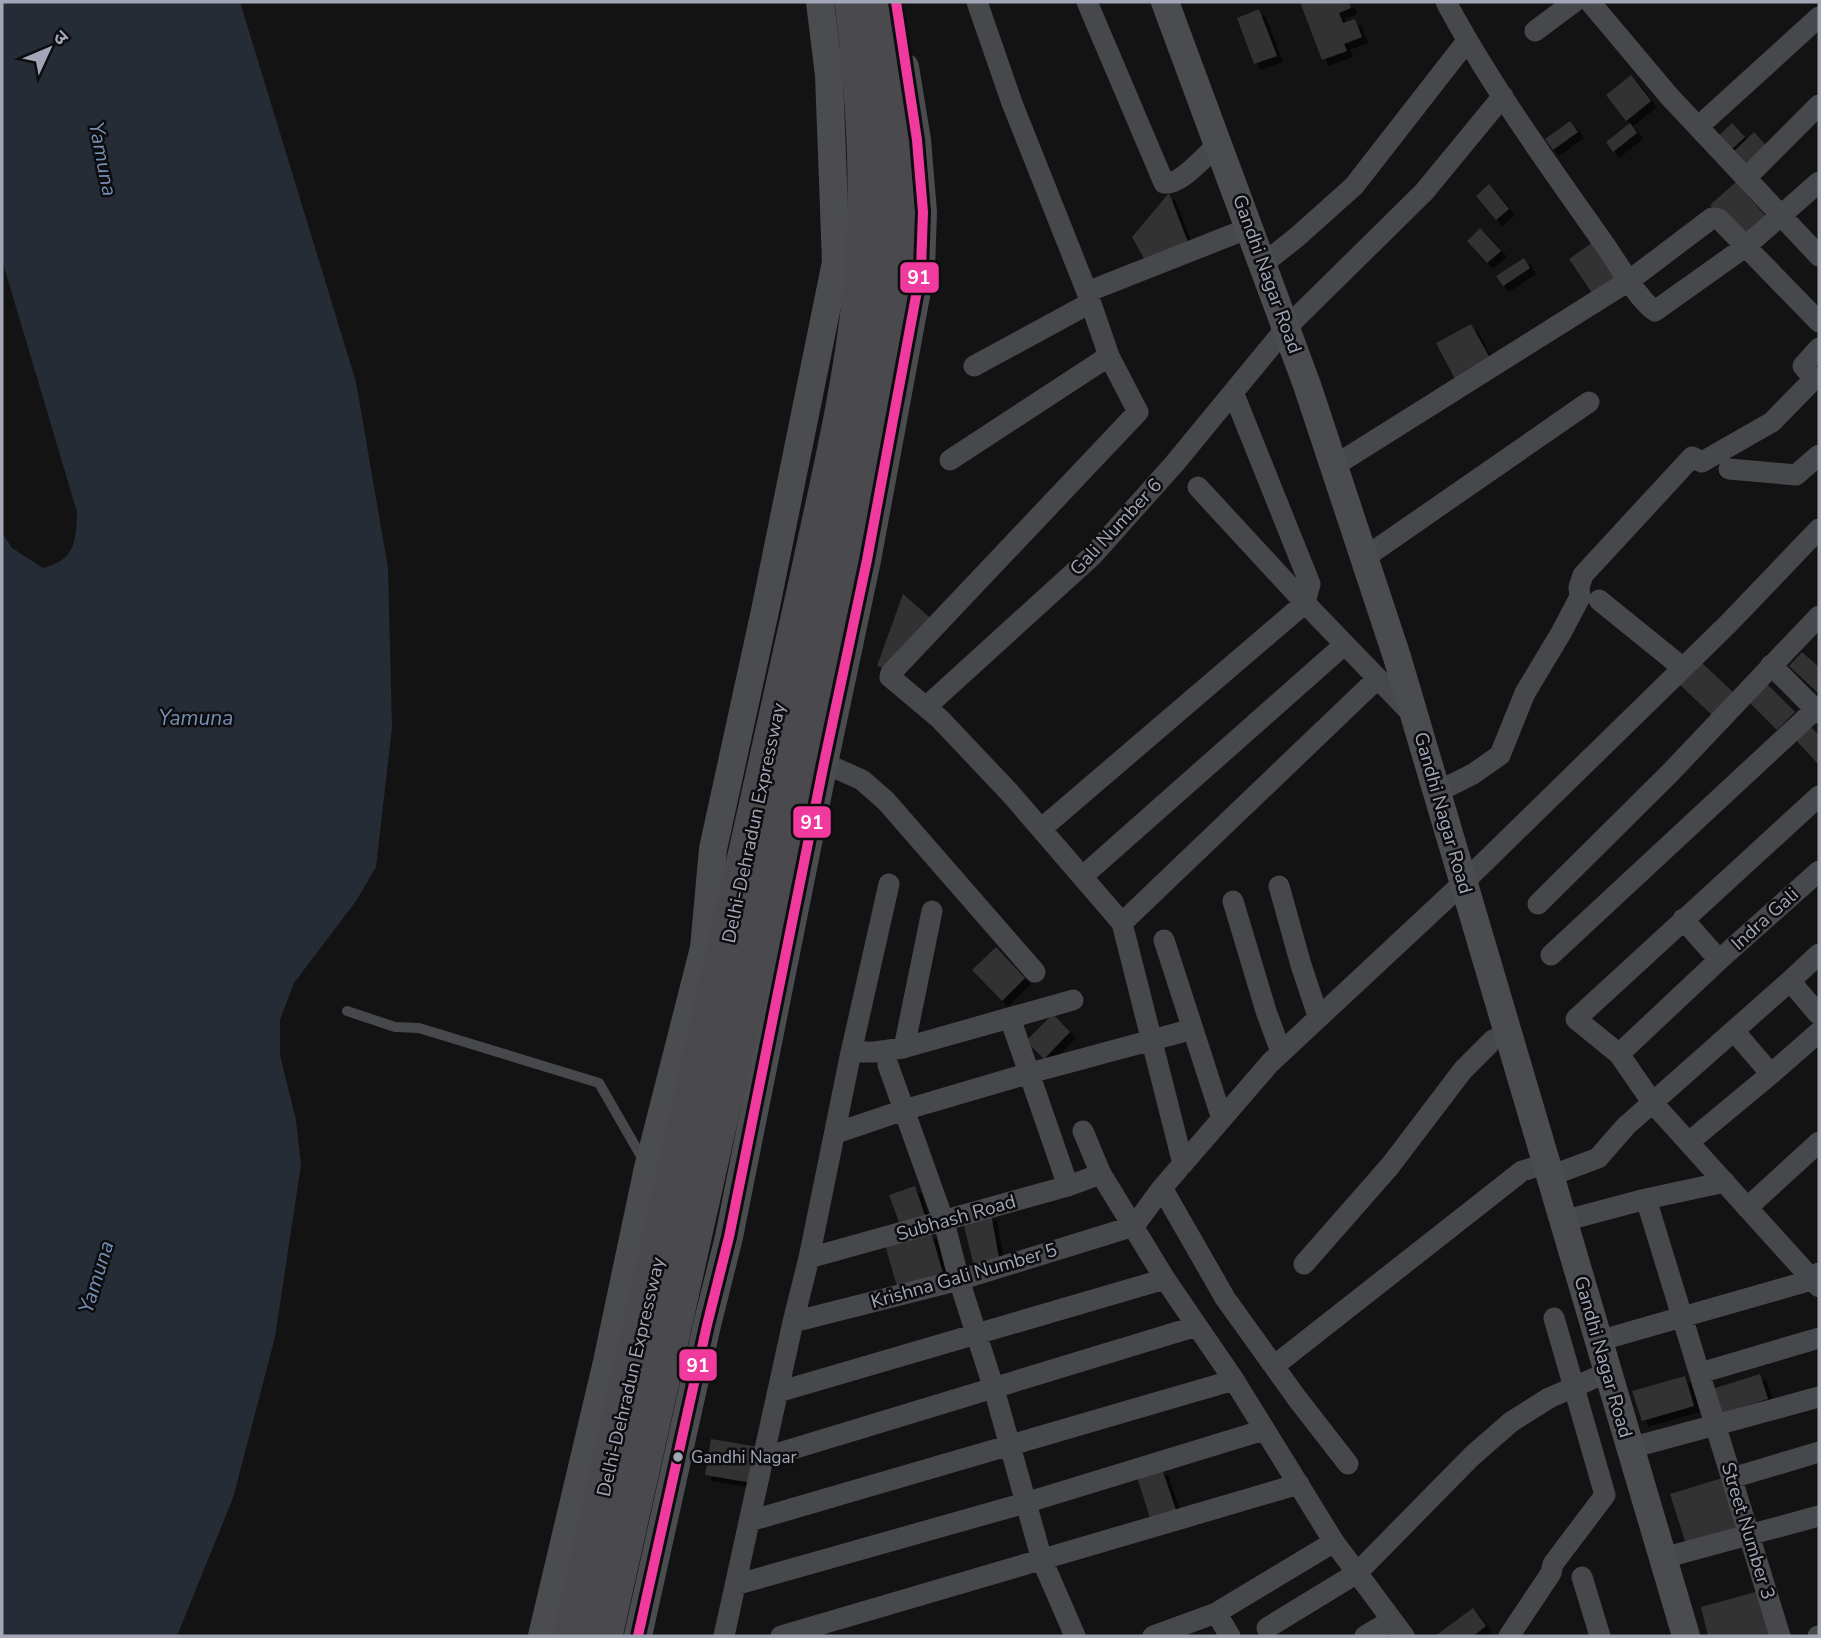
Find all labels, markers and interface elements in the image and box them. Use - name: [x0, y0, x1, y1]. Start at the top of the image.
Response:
- north arrow: [14, 14, 84, 84]
- text: उ: [47, 25, 74, 52]
- water label: Yamuna: [82, 120, 124, 198]
- street label: Gandhi Nagar Road: [1226, 191, 1308, 357]
- line badge: 91: [899, 261, 940, 294]
- text: 91: [908, 265, 930, 291]
- street label: Gali Number 6: [1064, 473, 1168, 581]
- street label: Delhi-Dehradun Expressway: [716, 700, 792, 945]
- water label: Yamuna: [159, 704, 233, 732]
- street label: Gandhi Nagar Road: [1407, 729, 1479, 897]
- line badge: 91: [792, 805, 832, 839]
- text: 91: [801, 810, 823, 836]
- street label: Indra Gali: [1726, 882, 1804, 956]
- street label: Subhash Road: [893, 1189, 1019, 1247]
- water label: Yamuna: [72, 1237, 120, 1317]
- street label: Krishna Gali Number 5: [868, 1237, 1060, 1315]
- street label: Delhi-Dehradun Expressway: [591, 1255, 671, 1499]
- street label: Gandhi Nagar Road: [1567, 1273, 1639, 1441]
- line badge: 91: [678, 1348, 718, 1382]
- text: 91: [687, 1353, 709, 1379]
- place label: Gandhi Nagar: [691, 1446, 797, 1469]
- marker: Gandhi Nagar: [671, 1450, 685, 1464]
- street label: Street Number 3: [1715, 1459, 1781, 1603]

